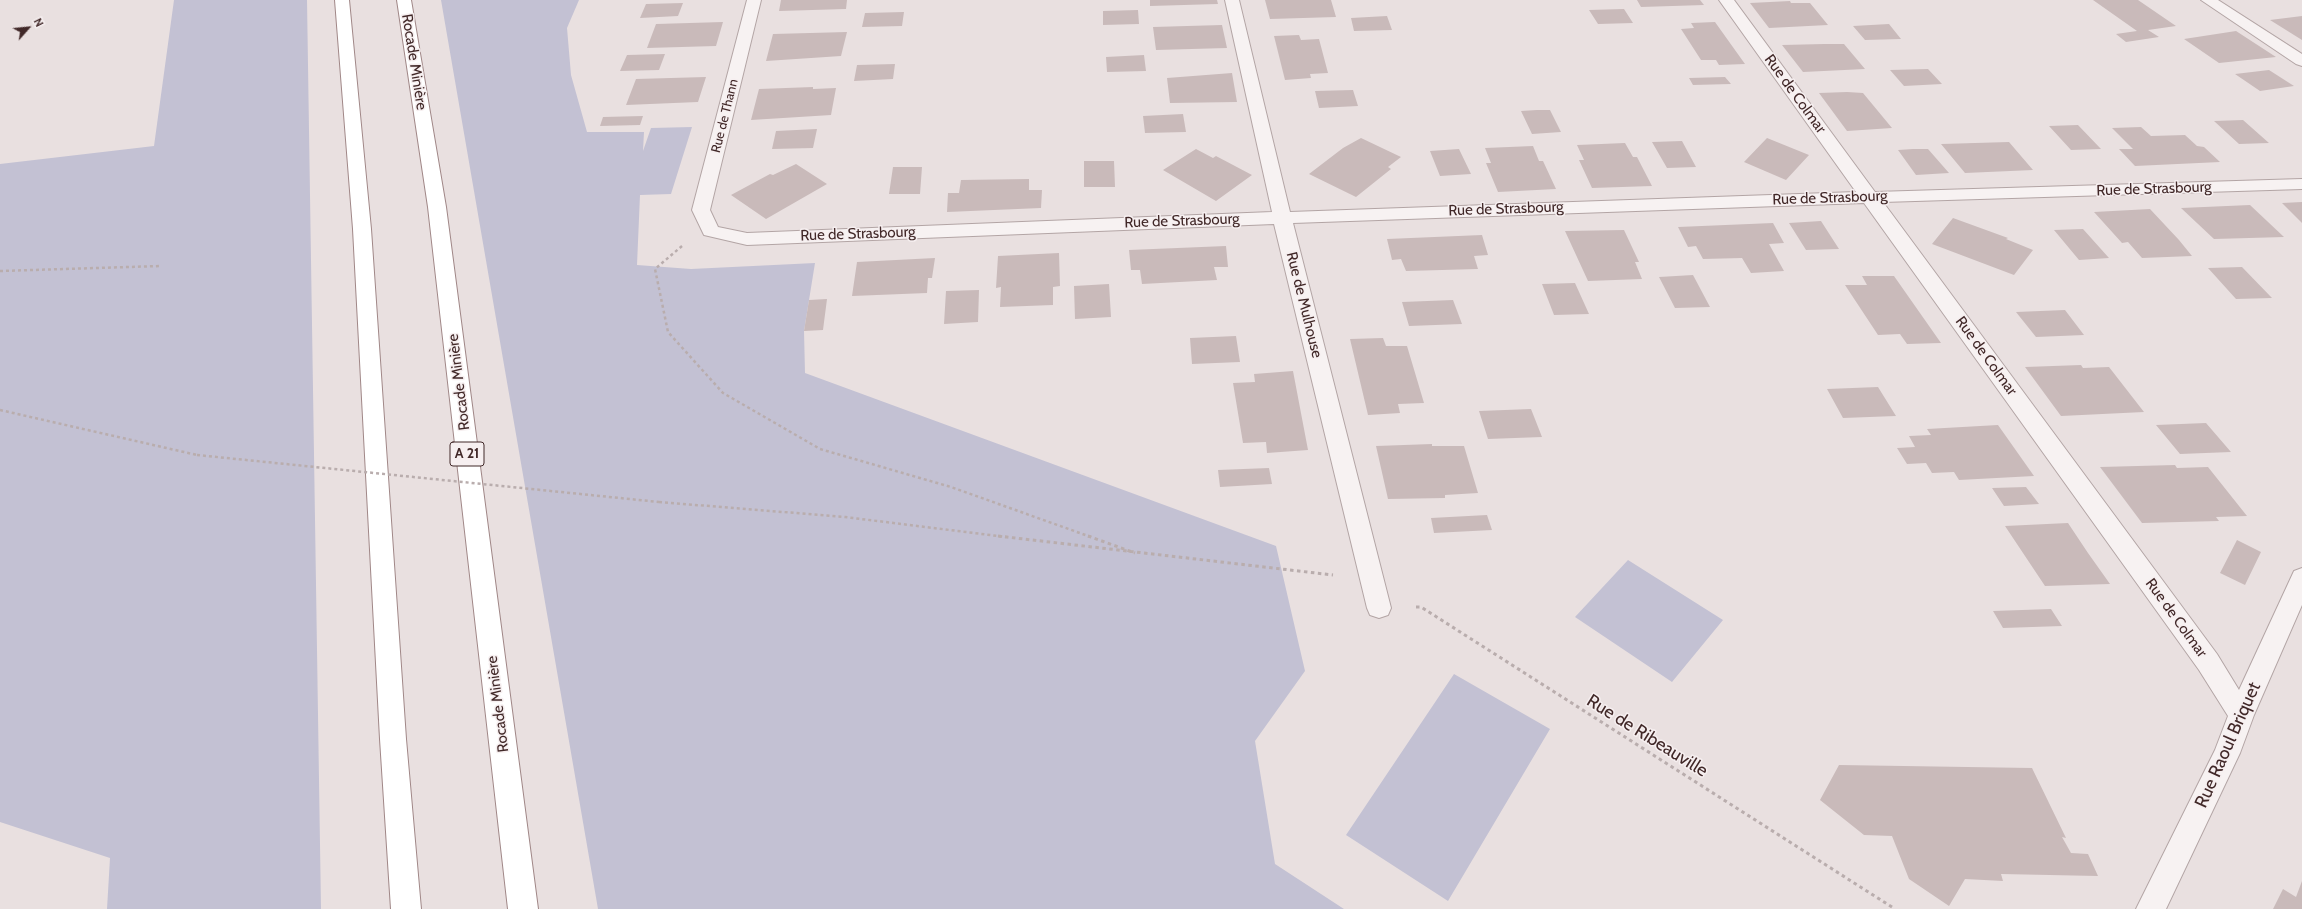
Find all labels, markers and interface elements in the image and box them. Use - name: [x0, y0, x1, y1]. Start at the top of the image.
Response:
- north arrow: [8, 8, 48, 48]
- street label: Rocade Minière: [398, 13, 430, 111]
- text: N: [31, 16, 47, 29]
- street label: Rue de Colmar: [1760, 51, 1830, 137]
- street label: Rue de Thann: [708, 77, 742, 155]
- street label: Rue de Strasbourg: [2096, 178, 2212, 200]
- street label: Rue de Strasbourg: [1772, 187, 1888, 209]
- street label: Rue de Strasbourg: [1448, 198, 1564, 220]
- street label: Rue de Strasbourg: [1124, 210, 1240, 232]
- street label: Rue de Strasbourg: [800, 223, 916, 245]
- street label: Rue de Mulhouse: [1282, 250, 1326, 360]
- street label: Rue de Colmar: [1951, 313, 2021, 399]
- street label: Rocade Minière: [444, 333, 474, 431]
- road number: A 21: [450, 442, 484, 466]
- street label: Rue de Colmar: [2141, 575, 2211, 661]
- street label: Rocade Minière: [483, 655, 513, 753]
- street label: Rue Raoul Briquet: [2191, 679, 2265, 811]
- street label: Rue de Ribeauville: [1582, 690, 1712, 782]

